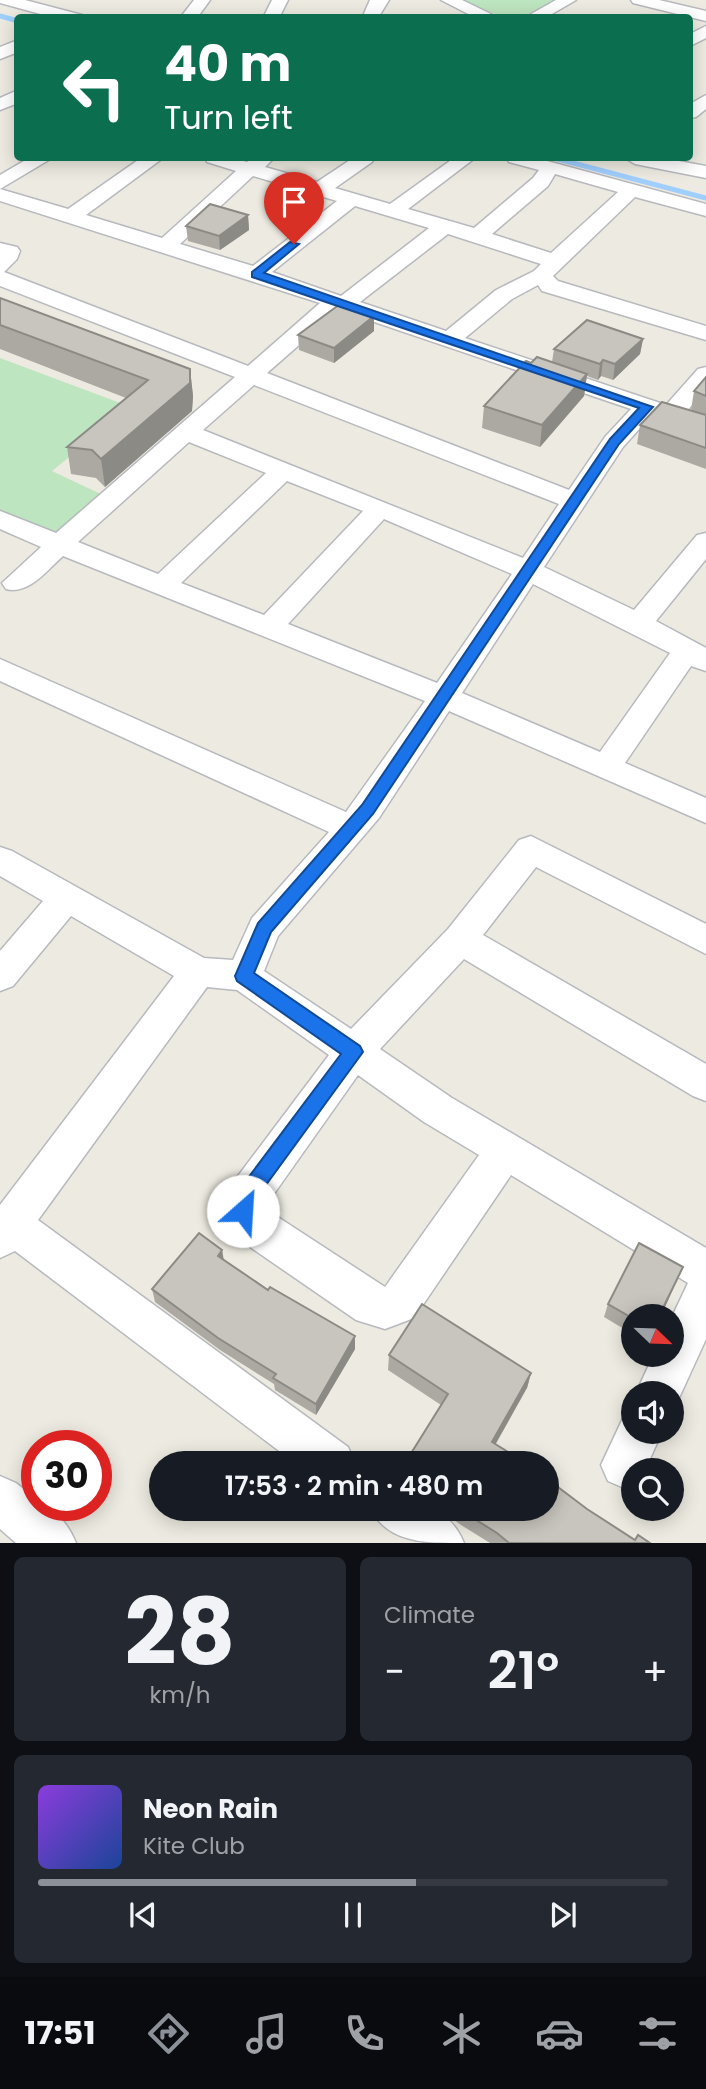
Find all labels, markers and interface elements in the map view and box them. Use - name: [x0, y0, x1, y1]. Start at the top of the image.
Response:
- text: 40 m: [164, 30, 291, 98]
- icon: left: [49, 42, 140, 133]
- text: Turn left: [164, 95, 293, 140]
- pin: [264, 172, 324, 244]
- icon: arrive: [275, 183, 313, 221]
- position arrow: [206, 1174, 280, 1248]
- north arrow: [621, 1304, 684, 1367]
- map controls: [621, 1304, 684, 1521]
- button: sound: [621, 1381, 684, 1444]
- speed limit sign: 30: [21, 1430, 112, 1521]
- button: search: [621, 1458, 684, 1521]
- text: 17:53 · 2 min · 480 m: [225, 1468, 483, 1504]
- text: 28: [125, 1568, 235, 1696]
- text: Climate: [384, 1599, 475, 1631]
- text: 21°: [488, 1634, 559, 1707]
- text: −: [384, 1645, 405, 1698]
- text: +: [642, 1645, 668, 1698]
- text: km/h: [149, 1679, 211, 1711]
- text: Neon Rain: [143, 1791, 278, 1827]
- text: Kite Club: [143, 1830, 245, 1862]
- icon: previous: [124, 1896, 162, 1934]
- icon: pause: [334, 1896, 372, 1934]
- icon: next: [544, 1896, 582, 1934]
- icon: directions: [144, 2009, 193, 2058]
- icon: music: [242, 2009, 291, 2058]
- icon: phone: [340, 2009, 389, 2058]
- icon: climate: [437, 2009, 486, 2058]
- icon: car: [535, 2009, 584, 2058]
- icon: filters: [633, 2009, 682, 2058]
- text: 17:51: [24, 2010, 95, 2055]

